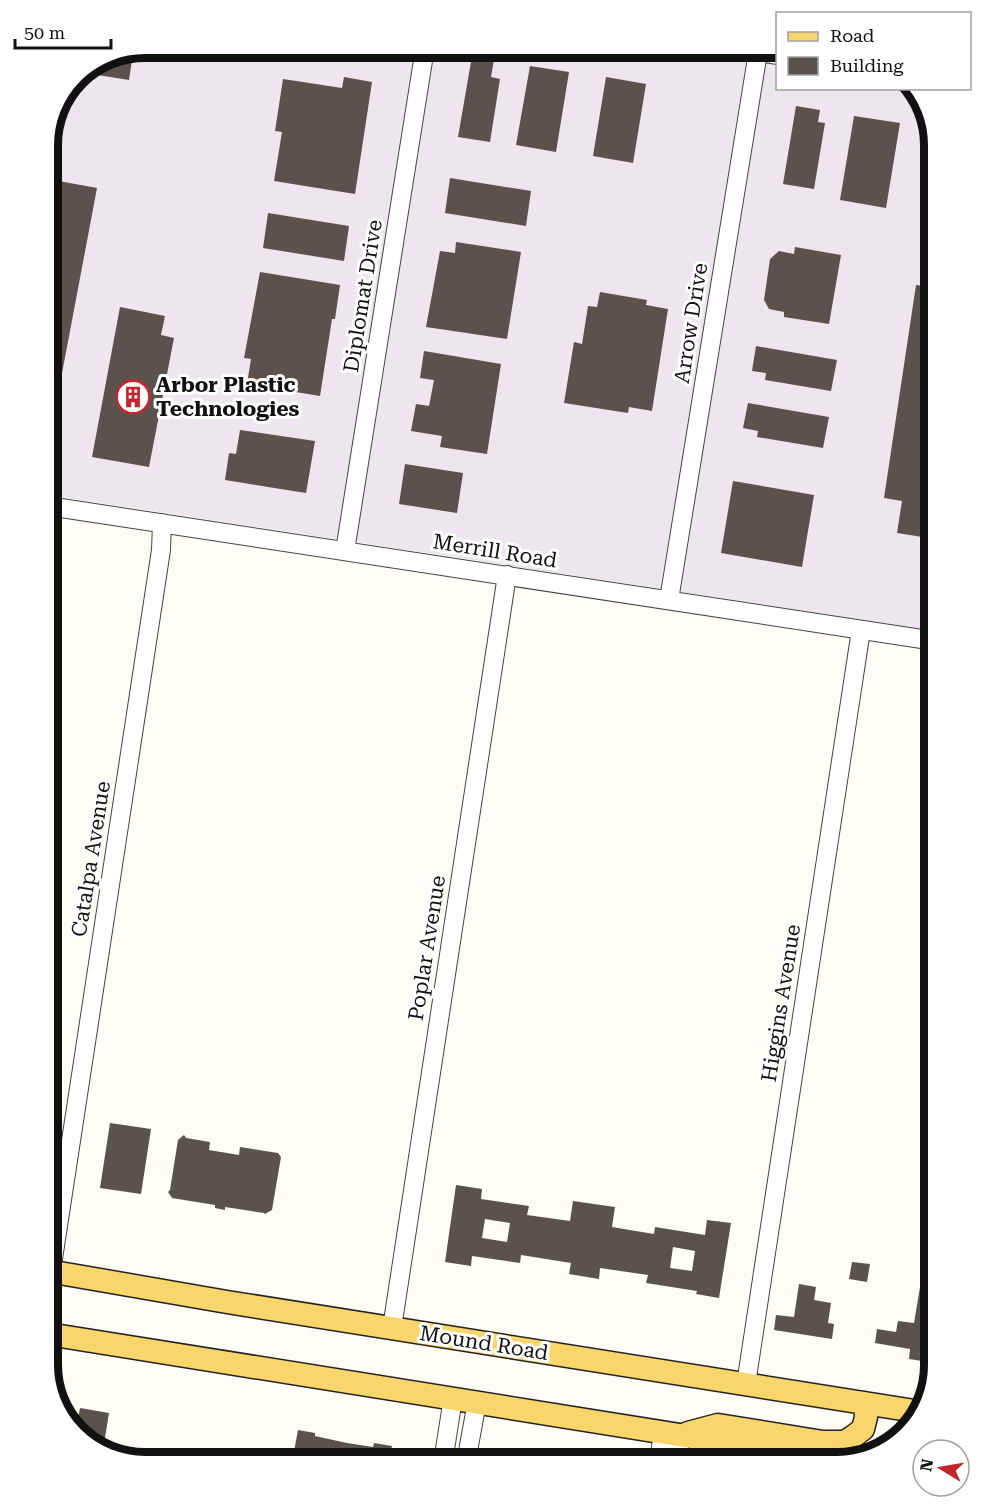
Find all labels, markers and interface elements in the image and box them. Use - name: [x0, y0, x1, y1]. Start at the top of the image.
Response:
- scale bar: [15, 12, 111, 50]
- legend: [776, 12, 971, 90]
- text: 50 m: [24, 22, 65, 43]
- text: Road: [830, 25, 875, 46]
- text: Building: [830, 55, 904, 76]
- street label: Diplomat Drive: [339, 218, 387, 374]
- street label: Arrow Drive: [670, 261, 712, 385]
- place label: Arbor Plastic Technologies: [156, 373, 300, 421]
- building icon: Arbor Plastic Technologies: [115, 379, 151, 415]
- street label: Merrill Road: [431, 529, 559, 573]
- street label: Catalpa Avenue: [67, 779, 115, 939]
- street label: Poplar Avenue: [404, 874, 450, 1022]
- street label: Higgins Avenue: [757, 923, 805, 1083]
- street label: Mound Road: [418, 1321, 550, 1365]
- north arrow: [911, 1438, 971, 1498]
- text: N: [916, 1457, 937, 1473]

